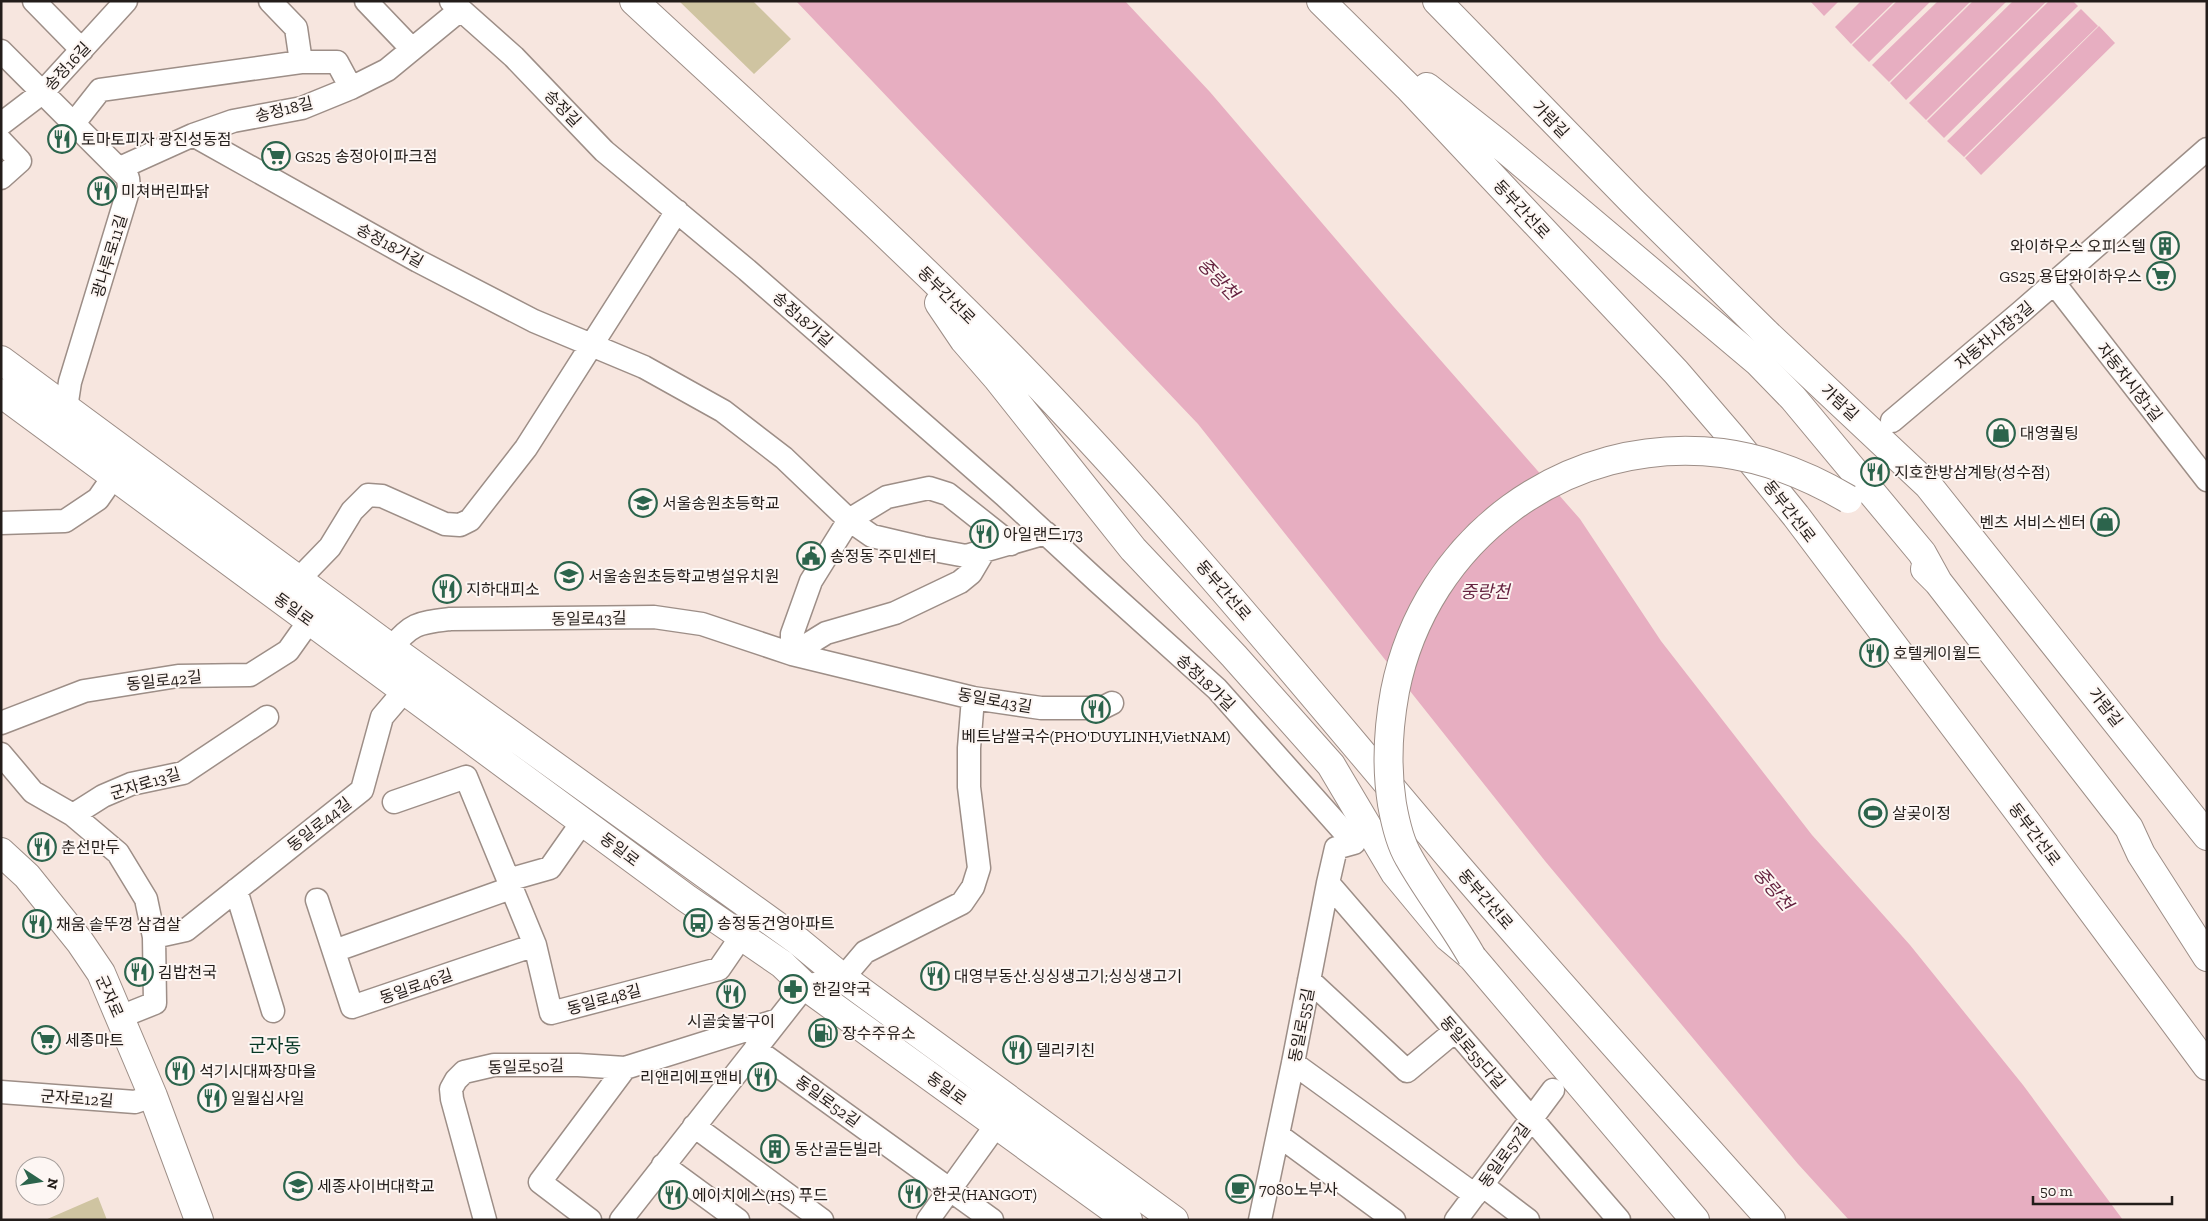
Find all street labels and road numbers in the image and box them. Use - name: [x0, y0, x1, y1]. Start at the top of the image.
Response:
- street label: 송정16길: [40, 38, 94, 94]
- street label: 송정길: [540, 86, 585, 131]
- street label: 송정18길: [253, 93, 315, 126]
- street label: 가람길: [1528, 97, 1573, 142]
- street label: 동부간선로: [1490, 176, 1554, 243]
- street label: 광나루로11길: [88, 212, 131, 300]
- street label: 송정18가길: [353, 219, 427, 272]
- street label: 동부간선로: [914, 263, 980, 328]
- street label: 송정18가길: [769, 288, 836, 351]
- street label: 자동차시장3길: [1951, 297, 2037, 374]
- street label: 자동차시장1길: [2093, 339, 2166, 425]
- street label: 가람길: [1817, 380, 1862, 424]
- street label: 동부간선로: [1759, 476, 1820, 546]
- street label: 동부간선로: [1192, 556, 1255, 625]
- street label: 동일로: [270, 589, 317, 630]
- street label: 동일로43길: [551, 608, 627, 629]
- street label: 송정18가길: [1173, 650, 1239, 715]
- street label: 동일로42길: [125, 667, 203, 694]
- street label: 가람길: [2085, 684, 2127, 731]
- street label: 동일로43길: [956, 685, 1034, 716]
- street label: 군자로13길: [108, 764, 183, 803]
- street label: 동일로44길: [283, 793, 355, 855]
- street label: 동부간선로: [2005, 799, 2065, 870]
- street label: 동일로: [596, 829, 643, 870]
- street label: 동부간선로: [1454, 865, 1517, 934]
- street label: 동일로46길: [377, 965, 455, 1008]
- street label: 군자로: [92, 972, 127, 1020]
- street label: 동일로48길: [565, 980, 643, 1019]
- street label: 동일로55길: [1285, 986, 1318, 1064]
- street label: 동일로55다길: [1436, 1012, 1509, 1093]
- street label: 동일로50길: [488, 1056, 564, 1077]
- street label: 동일로: [923, 1068, 970, 1109]
- street label: 동일로52길: [792, 1072, 864, 1131]
- street label: 군자로12길: [40, 1086, 114, 1111]
- street label: 동일로57길: [1475, 1120, 1534, 1191]

